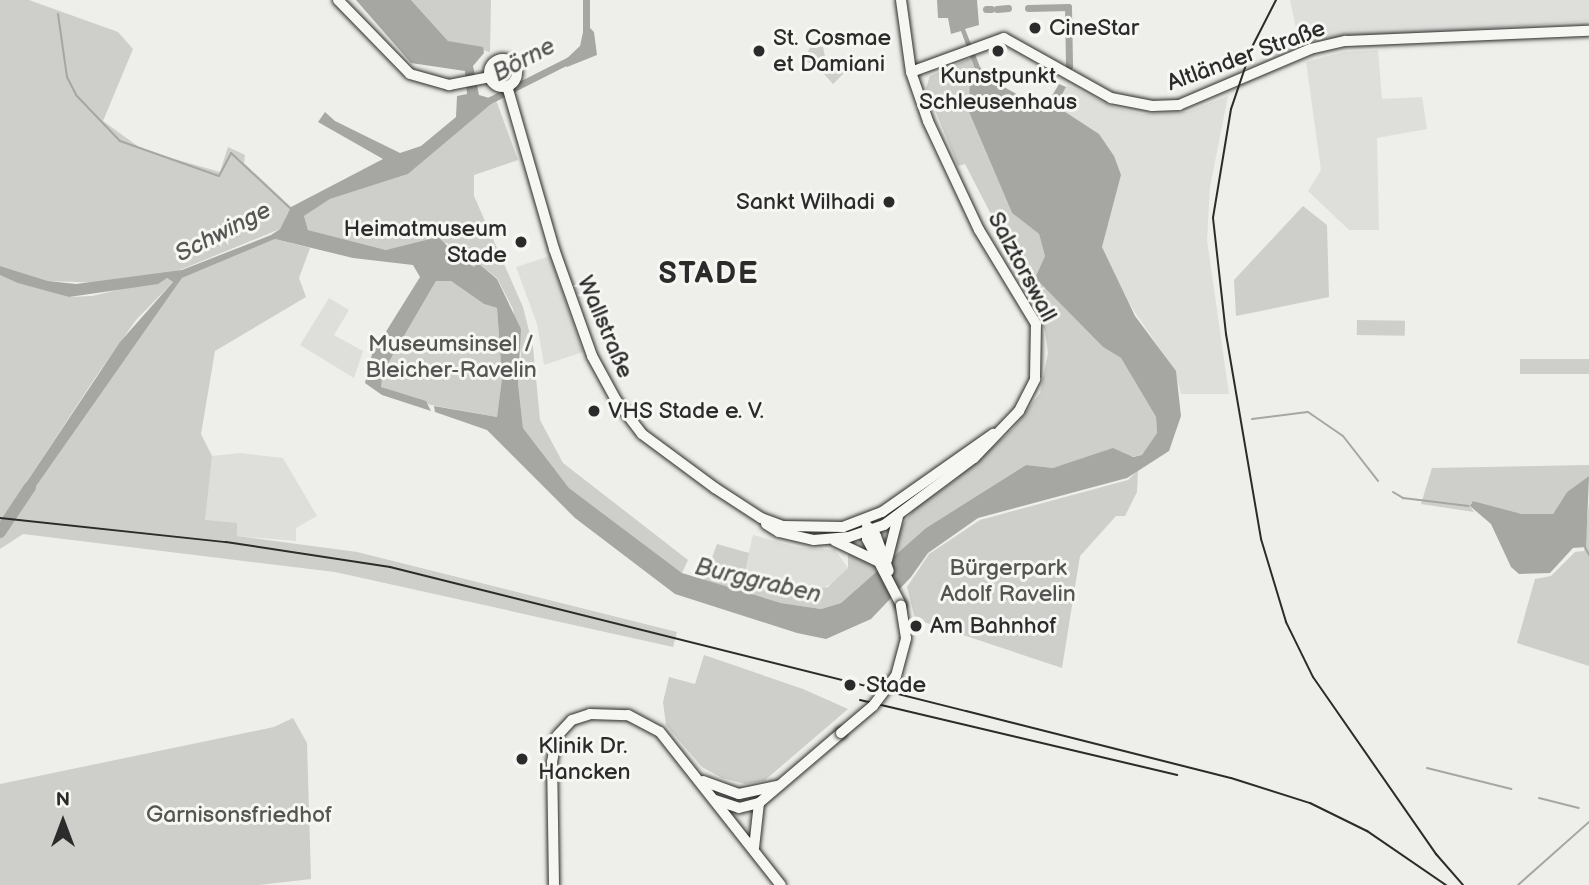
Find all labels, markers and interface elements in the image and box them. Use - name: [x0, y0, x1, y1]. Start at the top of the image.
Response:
- place label: CineStar: [1049, 14, 1139, 42]
- street label: Altländer Straße: [1163, 15, 1329, 97]
- marker: CineStar: [1027, 20, 1043, 36]
- place label: St. Cosmae et Damiani: [773, 24, 891, 78]
- water label: Börne: [488, 32, 560, 88]
- marker: St. Cosmae et Damiani: [751, 43, 767, 59]
- marker: Kunstpunkt Schleusenhaus: [990, 43, 1006, 59]
- place label: Kunstpunkt Schleusenhaus: [919, 62, 1077, 116]
- place label: Sankt Wilhadi: [735, 188, 875, 216]
- marker: Sankt Wilhadi: [881, 194, 897, 210]
- water label: Schwinge: [170, 196, 276, 268]
- street label: Salztorswall: [981, 207, 1063, 327]
- place label: Heimatmuseum Stade: [343, 215, 507, 269]
- marker: Heimatmuseum Stade: [513, 234, 529, 250]
- district label: STADE: [659, 256, 759, 292]
- street label: Wallstraße: [571, 272, 639, 382]
- park label: Museumsinsel / Bleicher-Ravelin: [365, 330, 537, 384]
- place label: VHS Stade e. V.: [608, 397, 765, 425]
- marker: VHS Stade e. V.: [586, 403, 602, 419]
- water label: Burggraben: [692, 553, 824, 609]
- park label: Bürgerpark Adolf Ravelin: [940, 554, 1076, 608]
- place label: Am Bahnhof: [930, 612, 1057, 640]
- marker: Am Bahnhof: [908, 618, 924, 634]
- place label: Stade: [866, 671, 926, 699]
- marker: Stade: [840, 675, 860, 695]
- place label: Klinik Dr. Hancken: [538, 732, 631, 786]
- marker: Klinik Dr. Hancken: [512, 749, 532, 769]
- north arrow: [28, 787, 98, 857]
- text: N: [56, 789, 70, 812]
- park label: Garnisonsfriedhof: [146, 801, 332, 829]

